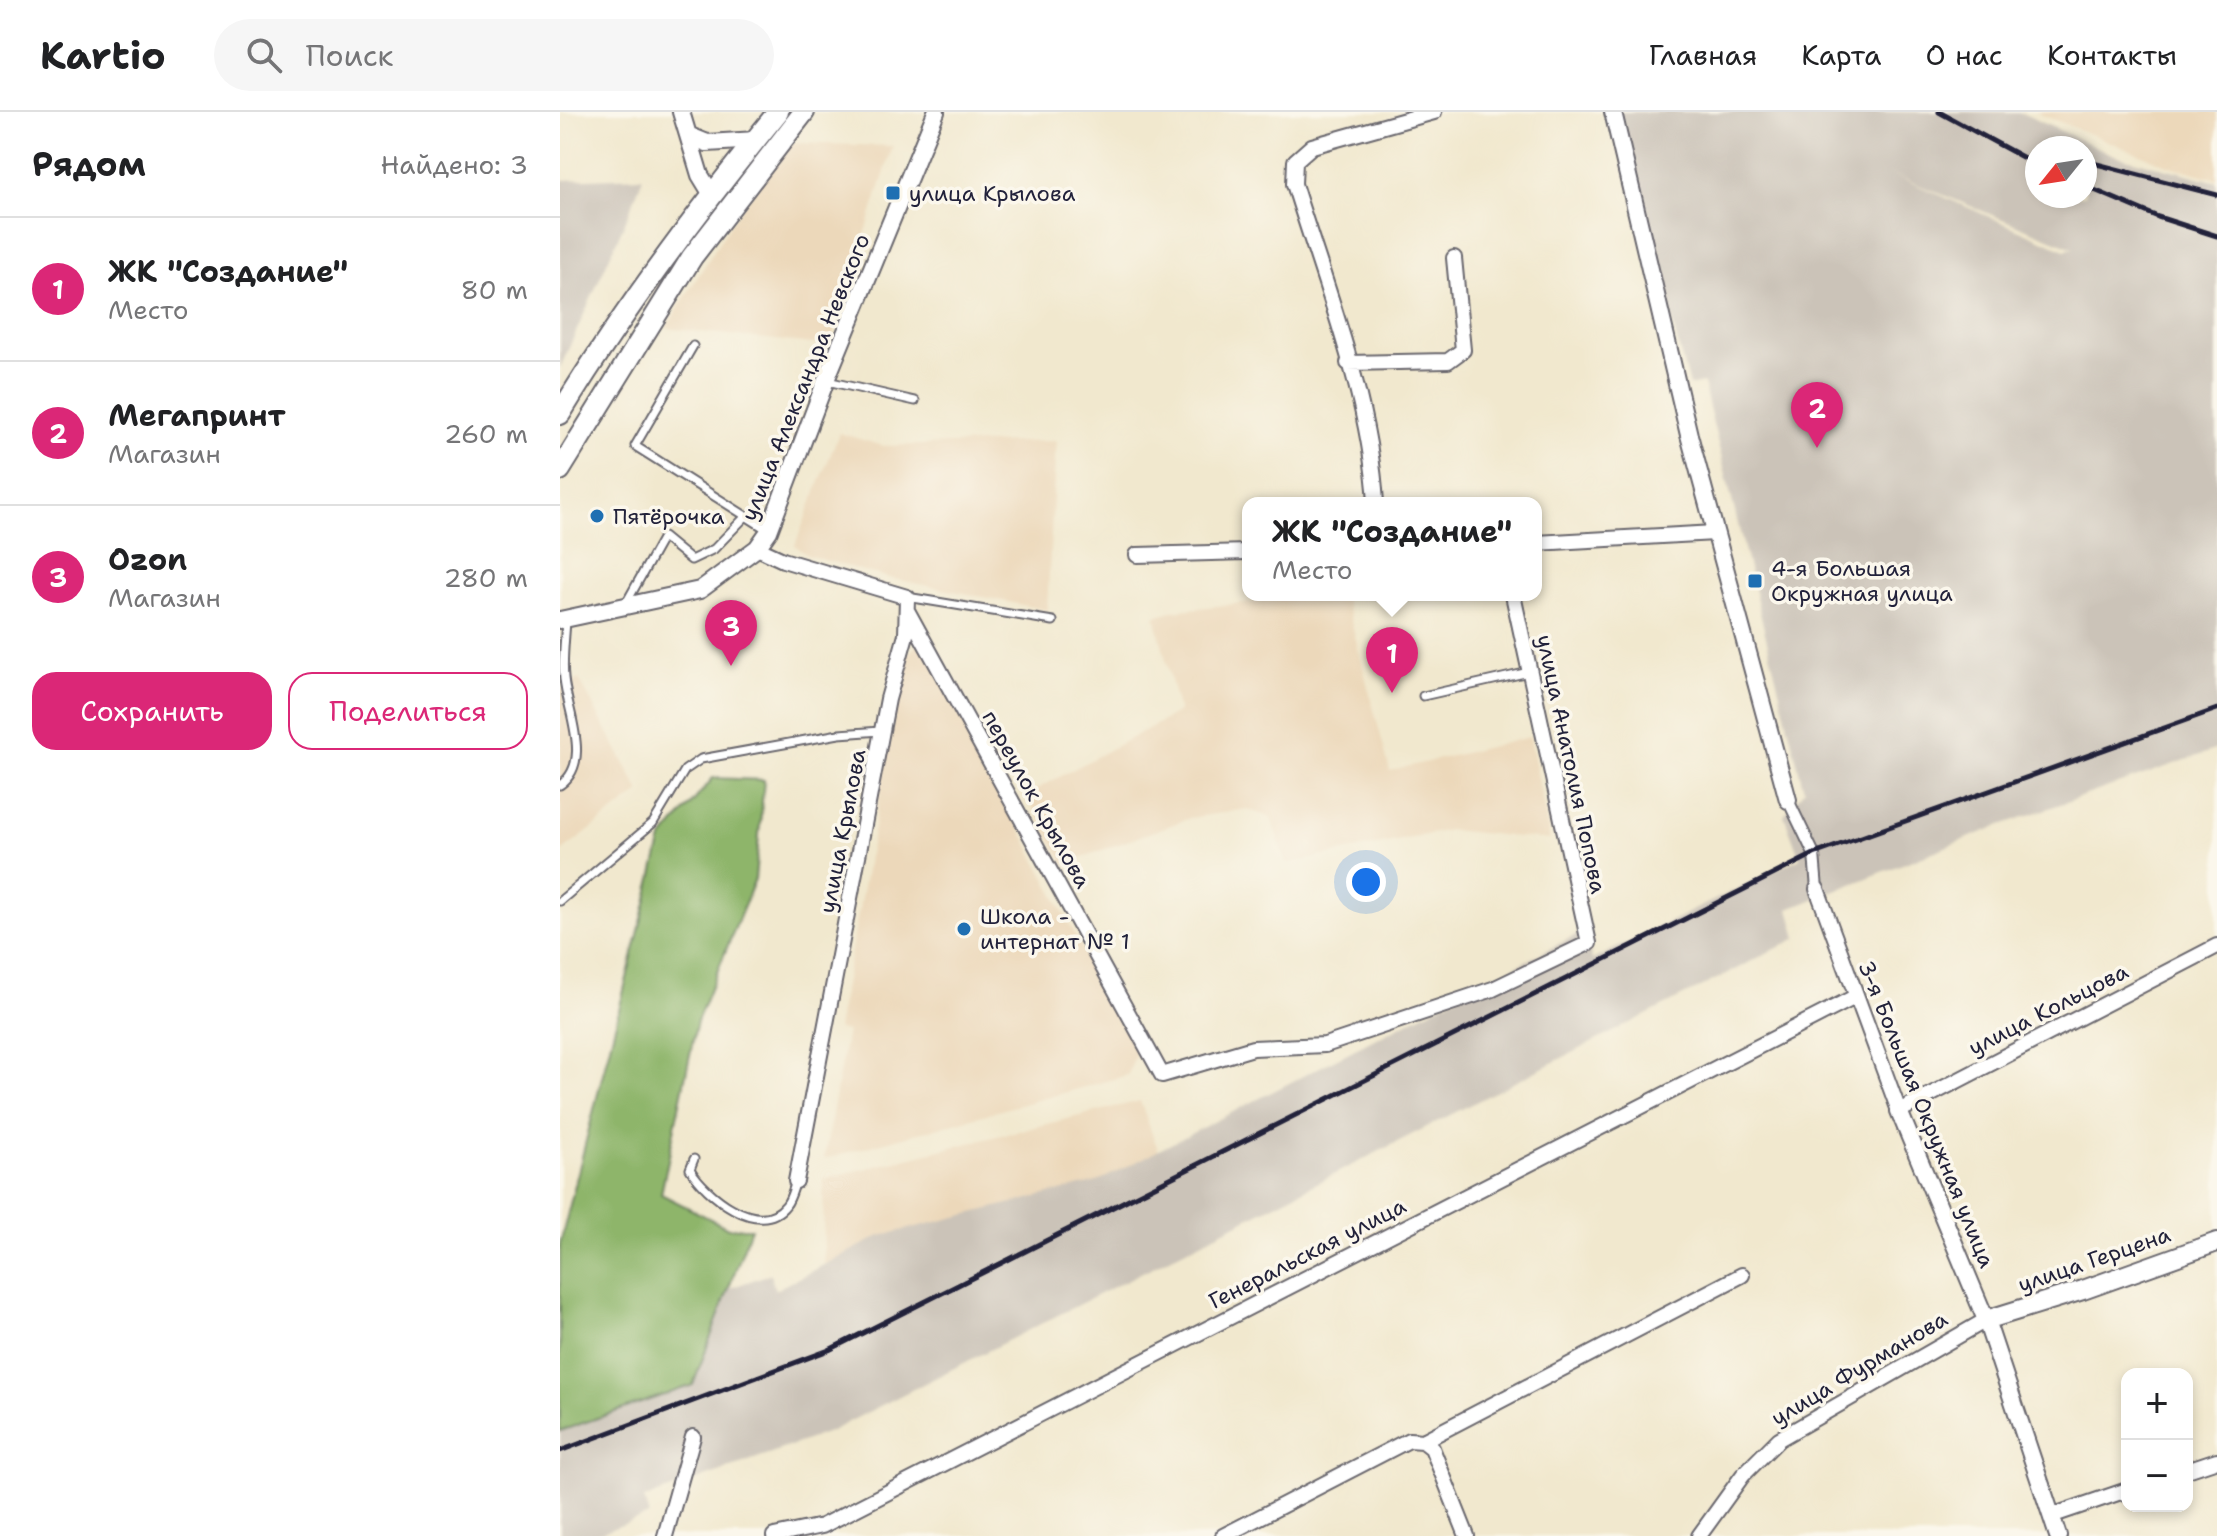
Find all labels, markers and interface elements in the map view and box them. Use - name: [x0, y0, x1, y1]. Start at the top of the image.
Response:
- search box: [214, 19, 774, 91]
- text: Kartio: [40, 30, 166, 81]
- icon: search: [242, 33, 286, 77]
- text: Поиск: [306, 35, 393, 76]
- text: Главная: [1649, 36, 1757, 74]
- text: Карта: [1801, 36, 1881, 74]
- text: О нас: [1925, 36, 2003, 74]
- text: Контакты: [2047, 36, 2177, 74]
- north arrow: [2025, 136, 2097, 208]
- text: Рядом: [32, 141, 146, 187]
- text: Найдено: 3: [381, 147, 528, 182]
- place label: улица Крылова: [909, 179, 1076, 208]
- marker: улица Крылова: [884, 184, 902, 202]
- street label: улица Александра Невского: [734, 229, 876, 525]
- text: ЖК "Создание": [108, 251, 348, 292]
- text: 1: [52, 272, 64, 307]
- text: 80 m: [461, 272, 528, 307]
- text: Место: [108, 292, 189, 327]
- pin: 2: [1791, 382, 1843, 448]
- text: Мегапринт: [108, 395, 286, 436]
- text: 2: [49, 416, 67, 451]
- text: 260 m: [444, 416, 528, 451]
- text: Магазин: [108, 436, 221, 471]
- popup: [1242, 497, 1542, 601]
- place label: Пятёрочка: [613, 502, 725, 531]
- marker: Пятёрочка: [588, 507, 606, 525]
- text: ЖК "Создание": [1272, 511, 1512, 552]
- text: Ozon: [108, 539, 187, 580]
- text: Место: [1272, 552, 1352, 587]
- place label: 4-я Большая Окружная улица: [1771, 554, 1953, 608]
- text: 3: [49, 560, 67, 595]
- text: 280 m: [443, 560, 528, 595]
- marker: 4-я Большая Окружная улица: [1746, 572, 1764, 590]
- text: Магазин: [108, 580, 221, 615]
- pin: 3: [705, 600, 757, 666]
- pin: 1: [1366, 627, 1418, 693]
- street label: улица Анатолия Попова: [1530, 632, 1613, 897]
- button: Сохранить: [32, 672, 272, 750]
- button: Поделиться: [288, 672, 528, 750]
- street label: переулок Крылова: [976, 705, 1098, 894]
- street label: улица Крылова: [812, 746, 873, 916]
- your location: [1346, 862, 1386, 902]
- place label: Школа - интернат № 1: [980, 902, 1130, 956]
- marker: Школа - интернат № 1: [955, 920, 973, 938]
- street label: 3-я Большая Окружная улица: [1851, 956, 2002, 1272]
- street label: улица Кольцова: [1963, 957, 2133, 1062]
- street label: Генеральская улица: [1204, 1191, 1411, 1316]
- street label: улица Герцена: [2014, 1220, 2175, 1299]
- street label: улица Фурманова: [1766, 1304, 1953, 1433]
- map controls: [2121, 1368, 2193, 1512]
- button: +: [2121, 1368, 2193, 1440]
- button: −: [2121, 1440, 2193, 1512]

